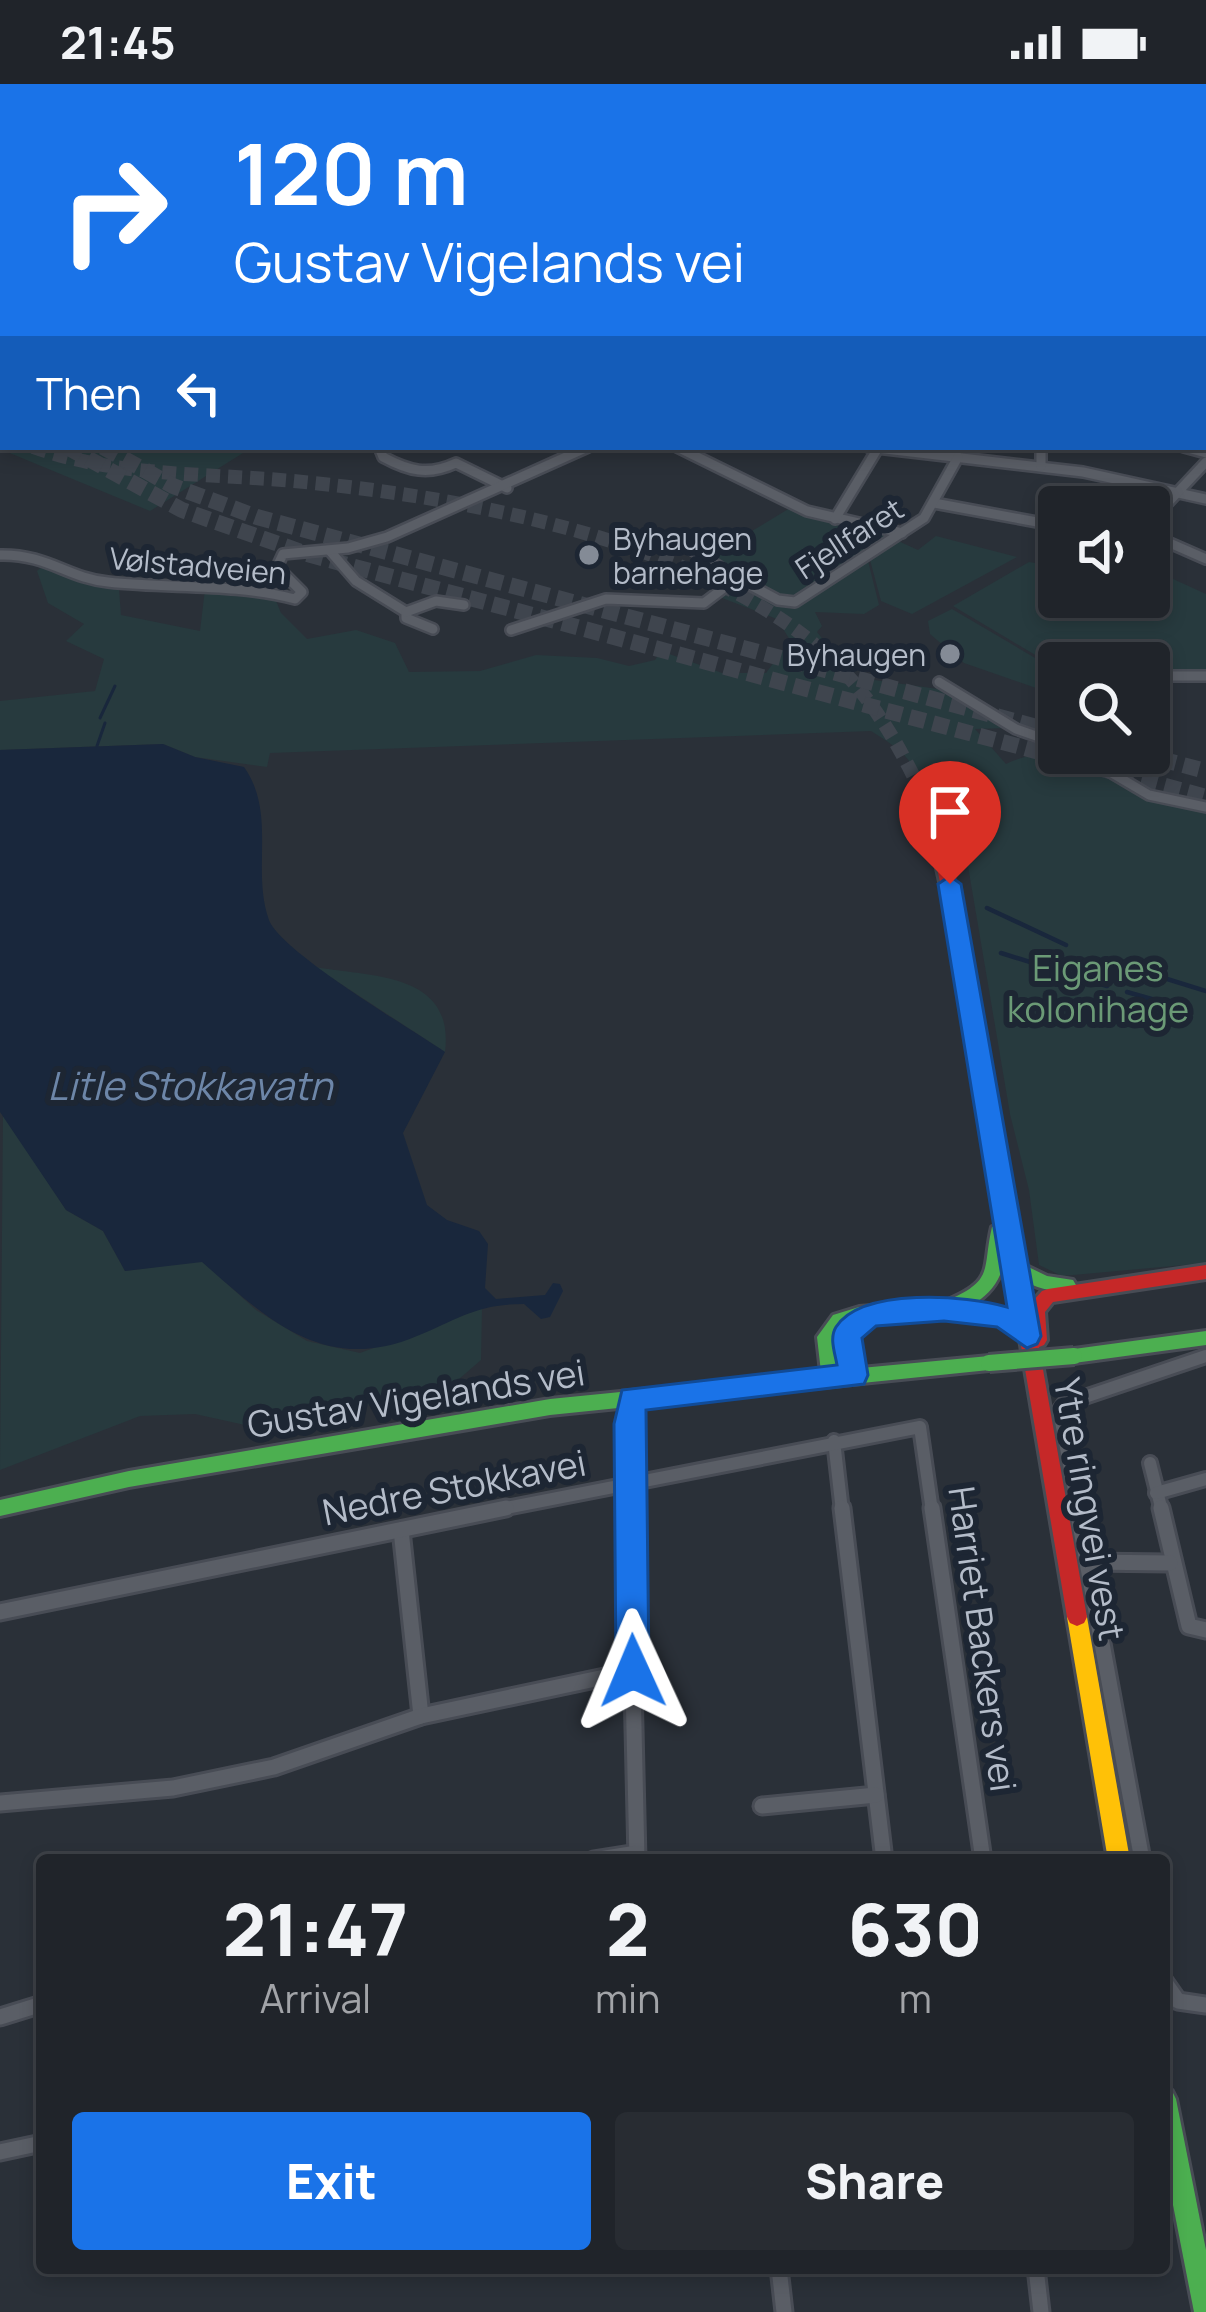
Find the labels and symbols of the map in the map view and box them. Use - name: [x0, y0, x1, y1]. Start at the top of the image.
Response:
- street label: Fjellfaret: [787, 488, 911, 588]
- place label: Byhaugen barnehage: [613, 518, 763, 593]
- street label: Vølstadveien: [108, 537, 288, 593]
- marker: Byhaugen barnehage: [576, 542, 602, 568]
- place label: Byhaugen: [787, 634, 926, 675]
- marker: Byhaugen: [937, 641, 963, 667]
- pin: [899, 761, 1001, 884]
- park label: Eiganes kolonihage: [1007, 943, 1189, 1033]
- water label: Litle Stokkavatn: [48, 1058, 334, 1112]
- street label: Gustav Vigelands vei: [244, 1347, 588, 1449]
- street label: Ytre ringvei vest: [1043, 1374, 1137, 1644]
- street label: Nedre Stokkavei: [318, 1437, 590, 1537]
- street label: Harriet Backers vei: [937, 1483, 1029, 1795]
- position arrow: [570, 1608, 696, 1734]

